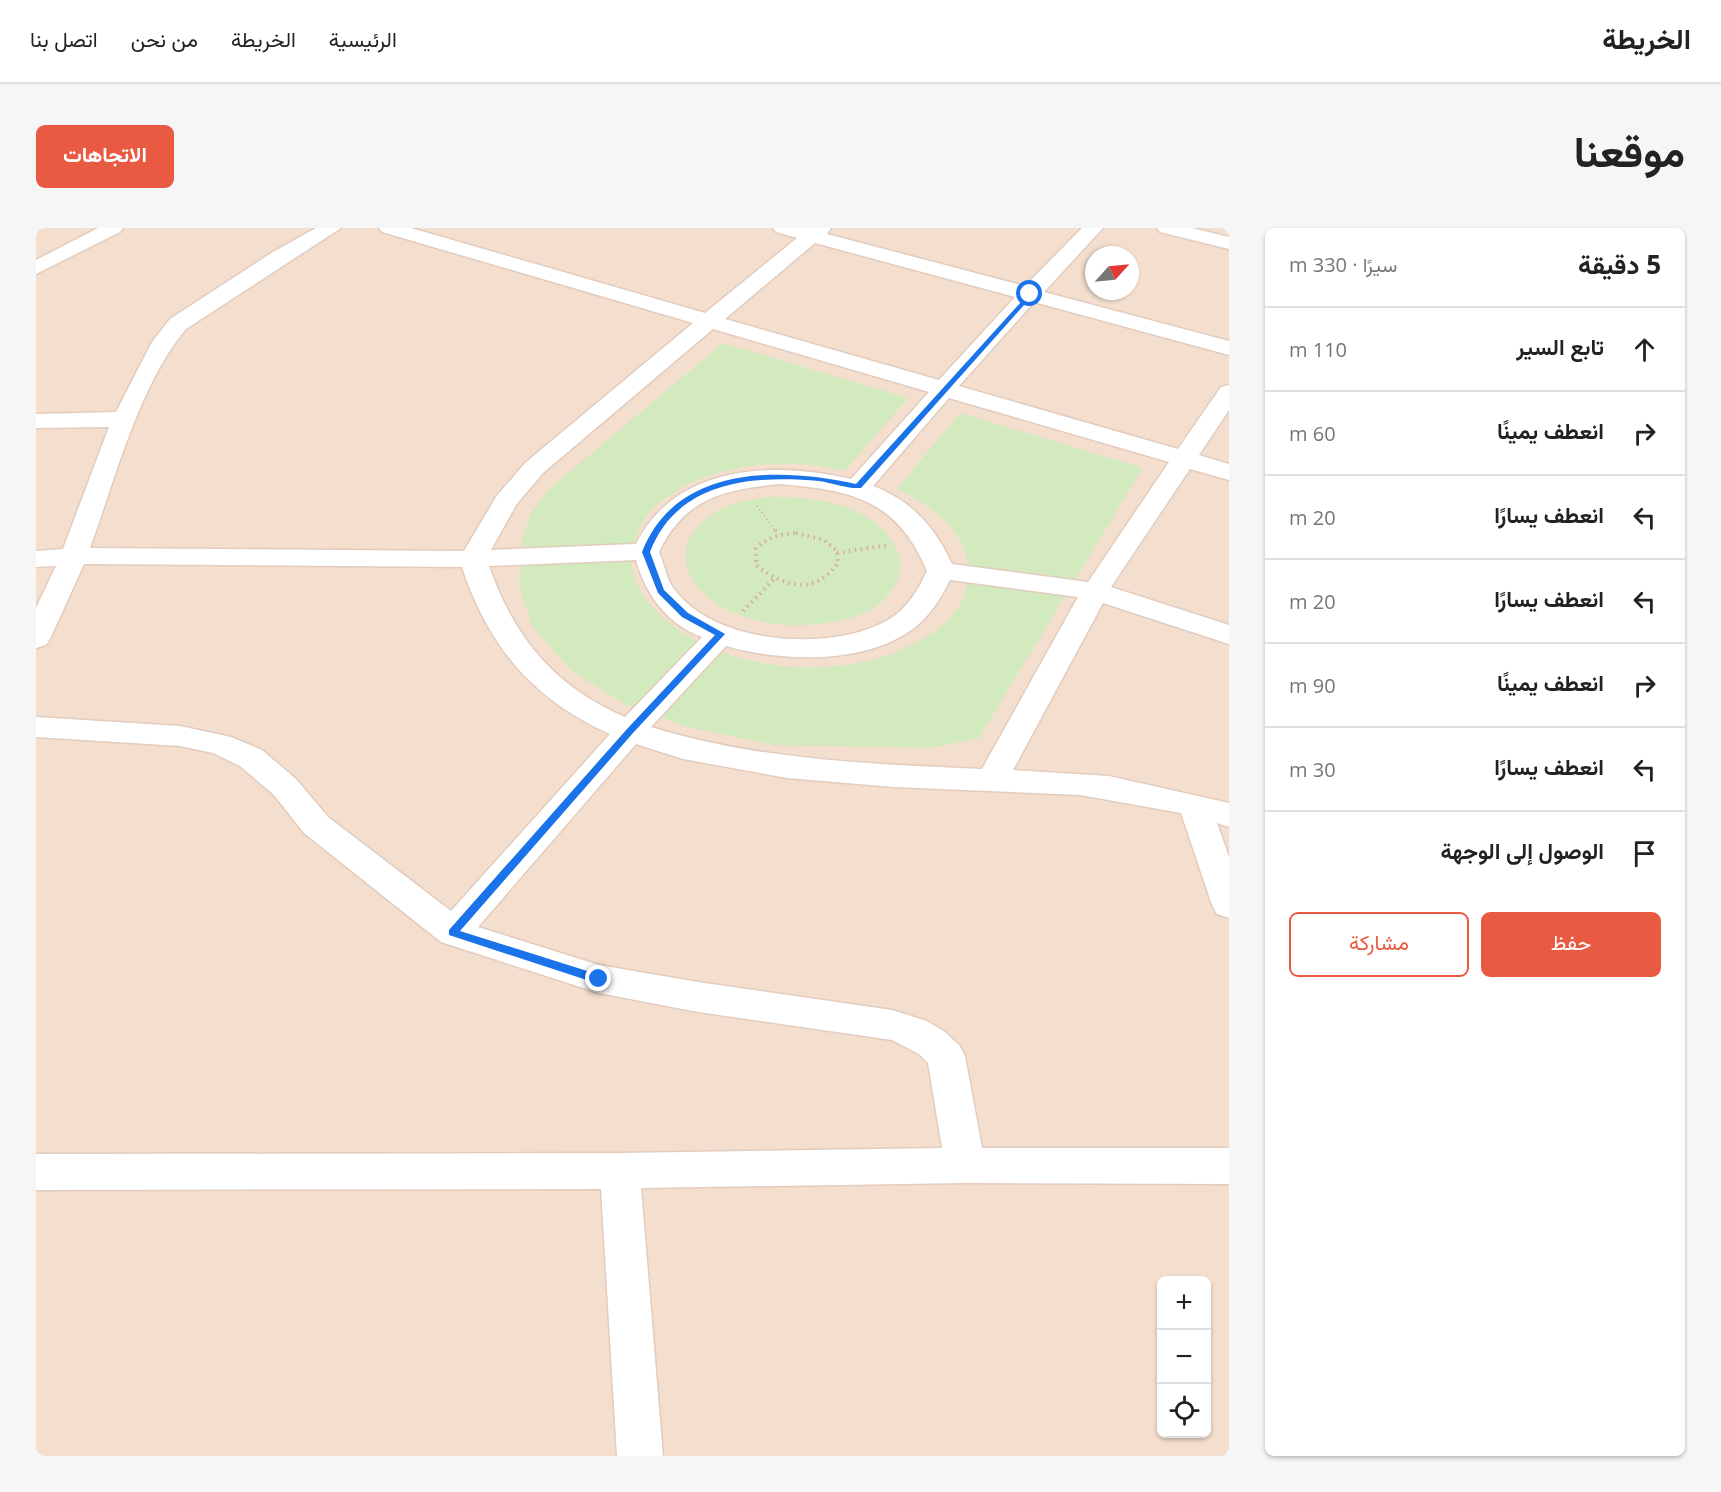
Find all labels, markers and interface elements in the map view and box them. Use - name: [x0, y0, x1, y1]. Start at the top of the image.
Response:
- text: الخريطة: [1602, 19, 1691, 57]
- text: اتصل بنا: [30, 25, 98, 53]
- text: من نحن: [131, 25, 198, 53]
- text: الخريطة: [231, 25, 296, 53]
- text: الرئيسية: [329, 25, 397, 53]
- text: موقعنا: [1574, 122, 1685, 179]
- button: الاتجاهات: [36, 125, 174, 188]
- north arrow: [1085, 246, 1139, 300]
- text: 5 دقيقة: [1578, 246, 1661, 282]
- text: سيرًا · 330 m: [1289, 251, 1397, 278]
- route start: [1016, 280, 1042, 306]
- text: تابع السير: [1516, 331, 1604, 361]
- icon: ahead: [1628, 333, 1661, 366]
- text: 110 m: [1289, 336, 1347, 363]
- text: انعطف يمينًا: [1497, 415, 1604, 445]
- icon: right: [1628, 417, 1661, 450]
- text: 60 m: [1289, 420, 1336, 447]
- text: انعطف يسارًا: [1494, 499, 1604, 529]
- icon: left: [1628, 501, 1661, 534]
- text: 20 m: [1289, 504, 1336, 531]
- text: انعطف يسارًا: [1494, 583, 1604, 613]
- icon: left: [1628, 585, 1661, 618]
- text: 20 m: [1289, 588, 1336, 615]
- text: انعطف يمينًا: [1497, 667, 1604, 697]
- icon: right: [1628, 669, 1661, 702]
- text: 90 m: [1289, 672, 1336, 699]
- text: انعطف يسارًا: [1494, 751, 1604, 781]
- icon: left: [1628, 753, 1661, 786]
- text: 30 m: [1289, 756, 1336, 783]
- text: الوصول إلى الوجهة: [1440, 835, 1604, 865]
- icon: arrive: [1628, 837, 1661, 870]
- button: مشاركة: [1289, 912, 1469, 977]
- button: حفظ: [1481, 912, 1661, 977]
- route end: [585, 965, 611, 991]
- map controls: [1157, 1276, 1211, 1438]
- button: +: [1157, 1276, 1211, 1330]
- button: −: [1157, 1330, 1211, 1384]
- button: locate: [1157, 1384, 1211, 1438]

